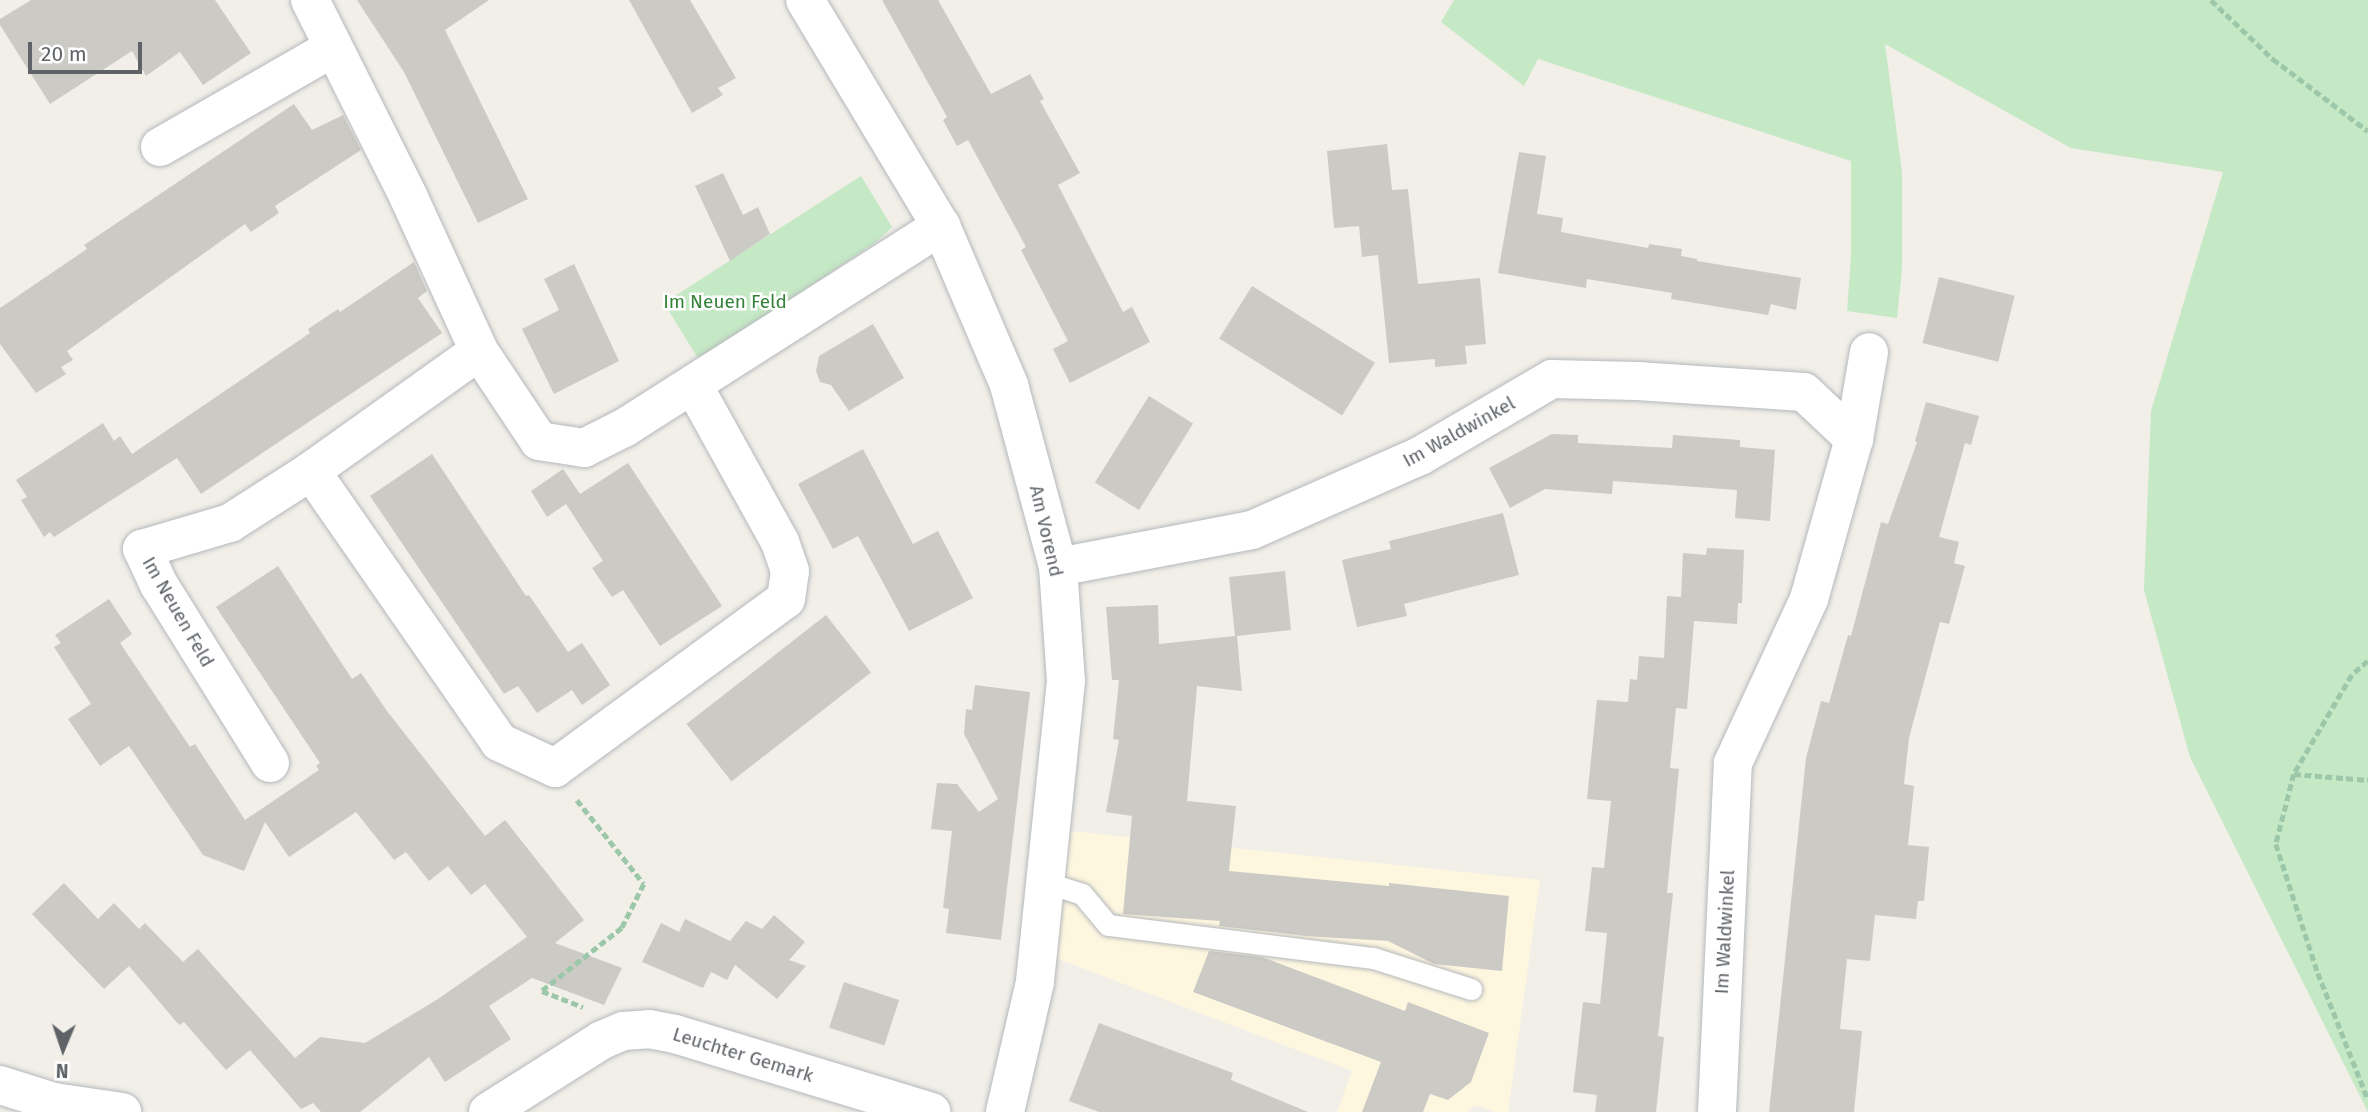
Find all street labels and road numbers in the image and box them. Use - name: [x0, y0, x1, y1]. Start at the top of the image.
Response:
- street label: Im Waldwinkel: [1399, 392, 1519, 472]
- street label: Am Vorend: [1024, 483, 1068, 579]
- street label: Im Neuen Feld: [137, 553, 219, 671]
- street label: Im Waldwinkel: [1710, 869, 1740, 995]
- street label: Leuchter Gemark: [670, 1023, 816, 1087]

